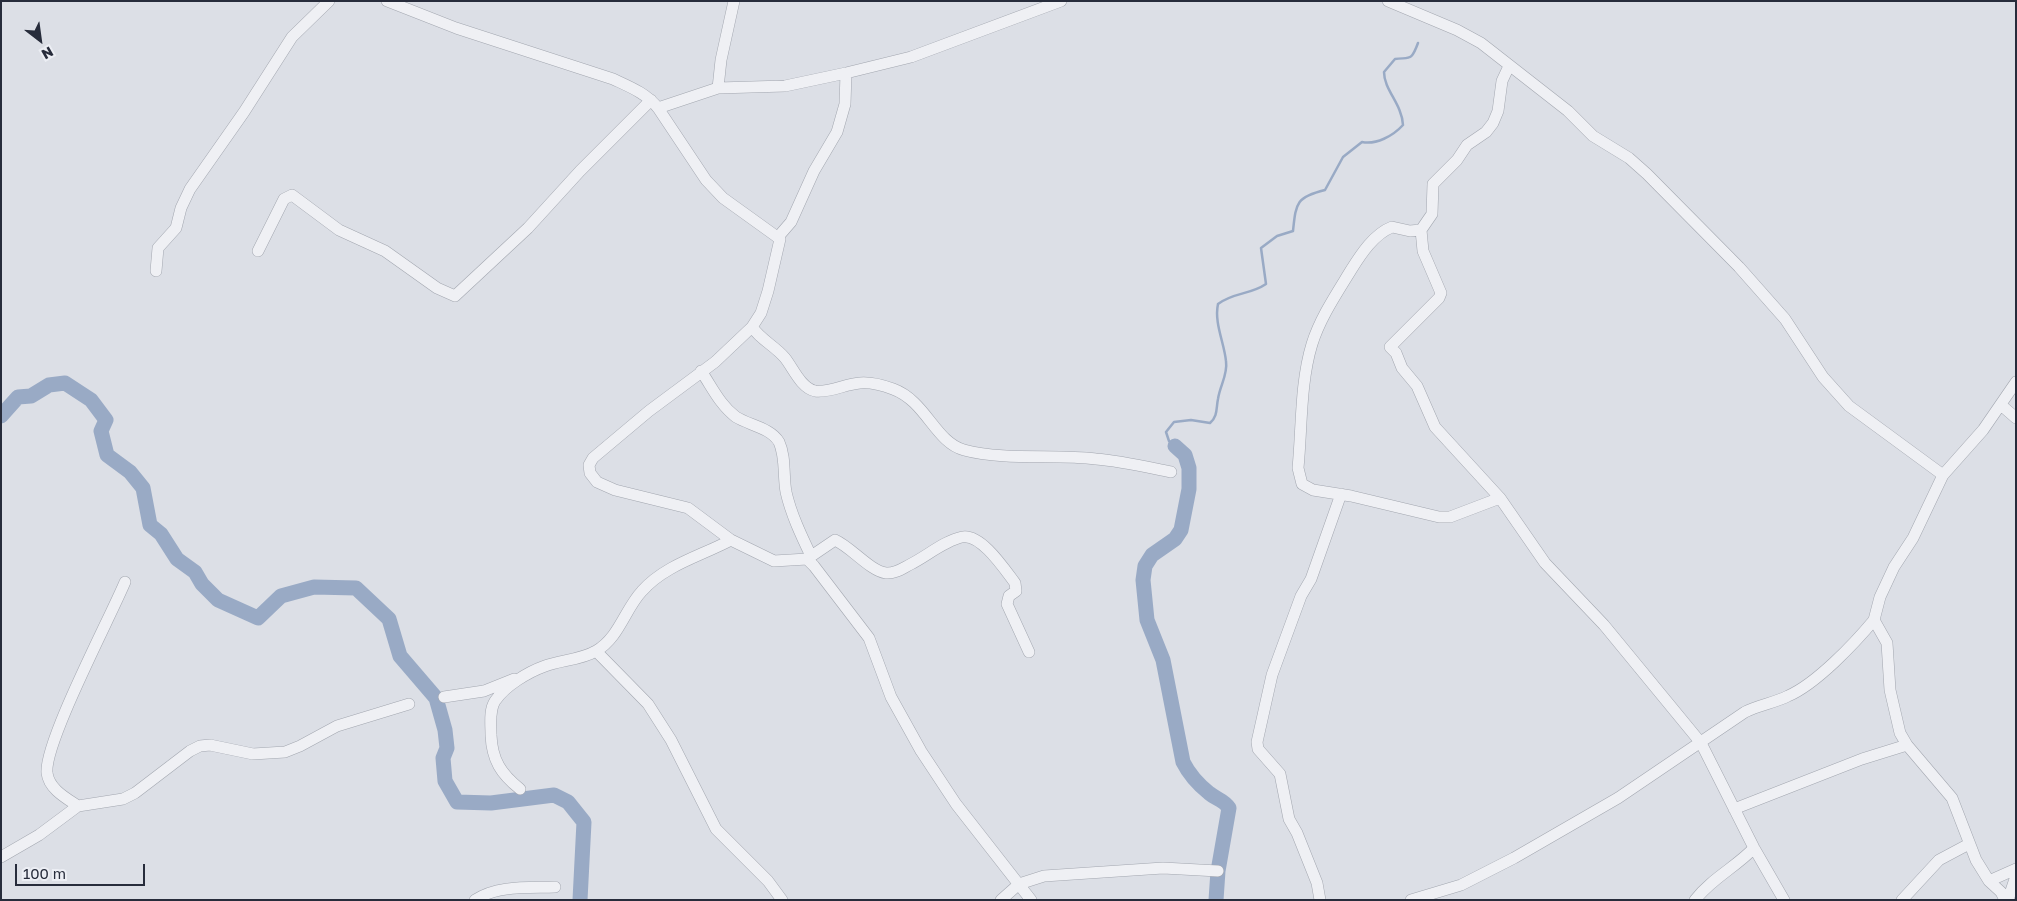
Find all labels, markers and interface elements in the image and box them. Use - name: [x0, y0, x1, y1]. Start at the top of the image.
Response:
- north arrow: [15, 15, 65, 65]
- text: N: [39, 43, 57, 63]
- scale bar: [18, 854, 148, 886]
- text: 100 m: [23, 864, 66, 882]

